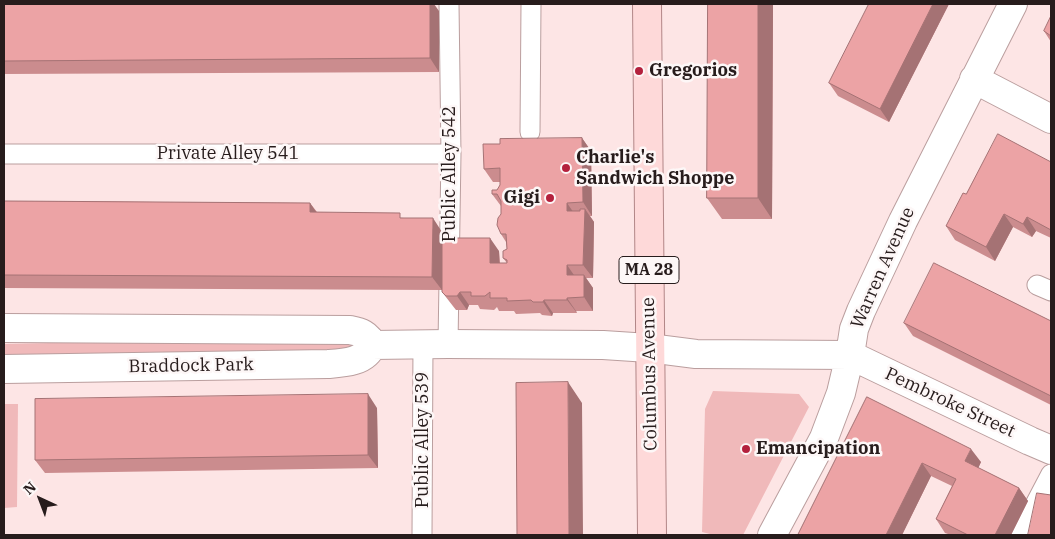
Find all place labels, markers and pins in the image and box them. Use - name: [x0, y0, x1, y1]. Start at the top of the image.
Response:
- place label: Gregorios: [649, 60, 737, 82]
- marker: Gregorios: [633, 65, 645, 77]
- place label: Charlie's Sandwich Shoppe: [576, 147, 735, 190]
- marker: Charlie's Sandwich Shoppe: [560, 162, 572, 174]
- place label: Gigi: [504, 187, 540, 209]
- marker: Gigi: [544, 192, 556, 204]
- place label: Emancipation: [756, 438, 880, 460]
- marker: Emancipation: [740, 443, 752, 455]

